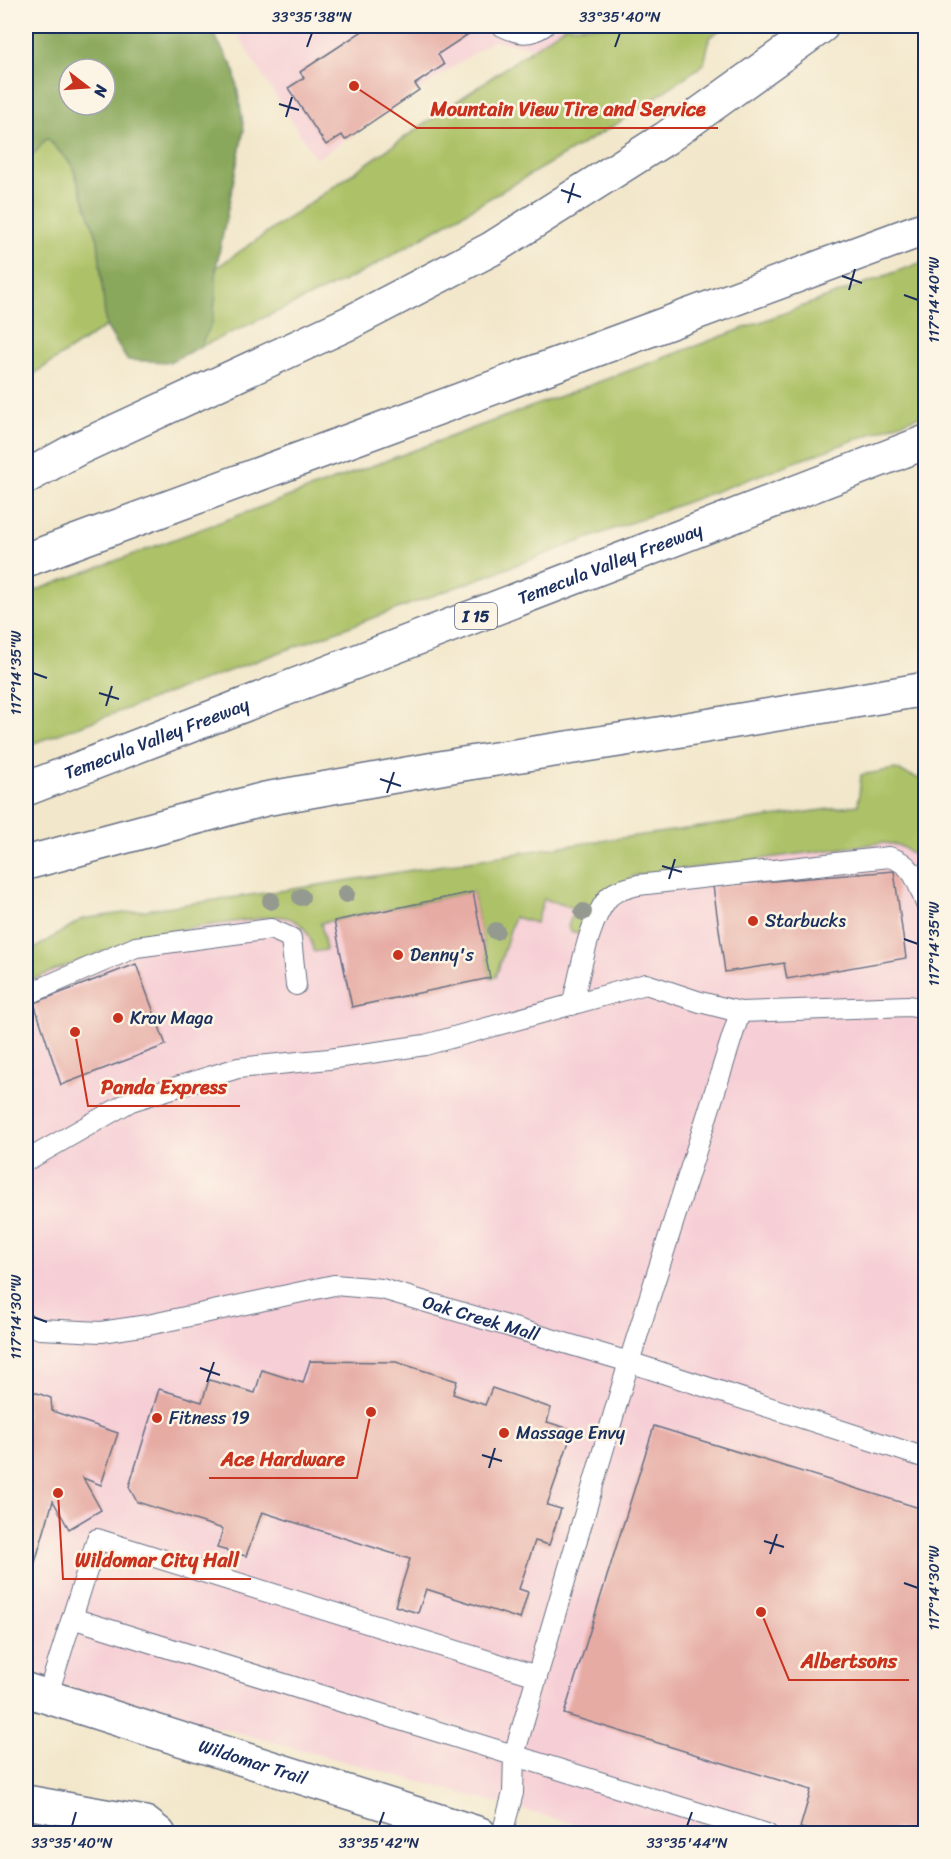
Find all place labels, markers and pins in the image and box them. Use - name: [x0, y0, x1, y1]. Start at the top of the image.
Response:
- callout: Mountain View Tire and Service: [417, 90, 718, 128]
- place label: Starbucks: [765, 905, 846, 937]
- marker: Starbucks: [746, 914, 760, 928]
- place label: Denny's: [410, 939, 474, 971]
- marker: Denny's: [391, 948, 405, 962]
- place label: Krav Maga: [130, 1002, 213, 1034]
- marker: Krav Maga: [111, 1011, 125, 1025]
- callout: Panda Express: [88, 1068, 240, 1106]
- place label: Fitness 19: [169, 1402, 250, 1434]
- marker: Fitness 19: [150, 1411, 164, 1425]
- place label: Massage Envy: [516, 1417, 626, 1449]
- marker: Massage Envy: [497, 1426, 511, 1440]
- callout: Ace Hardware: [209, 1440, 357, 1478]
- callout: Wildomar City Hall: [63, 1541, 251, 1579]
- callout: Albertsons: [789, 1642, 909, 1680]

